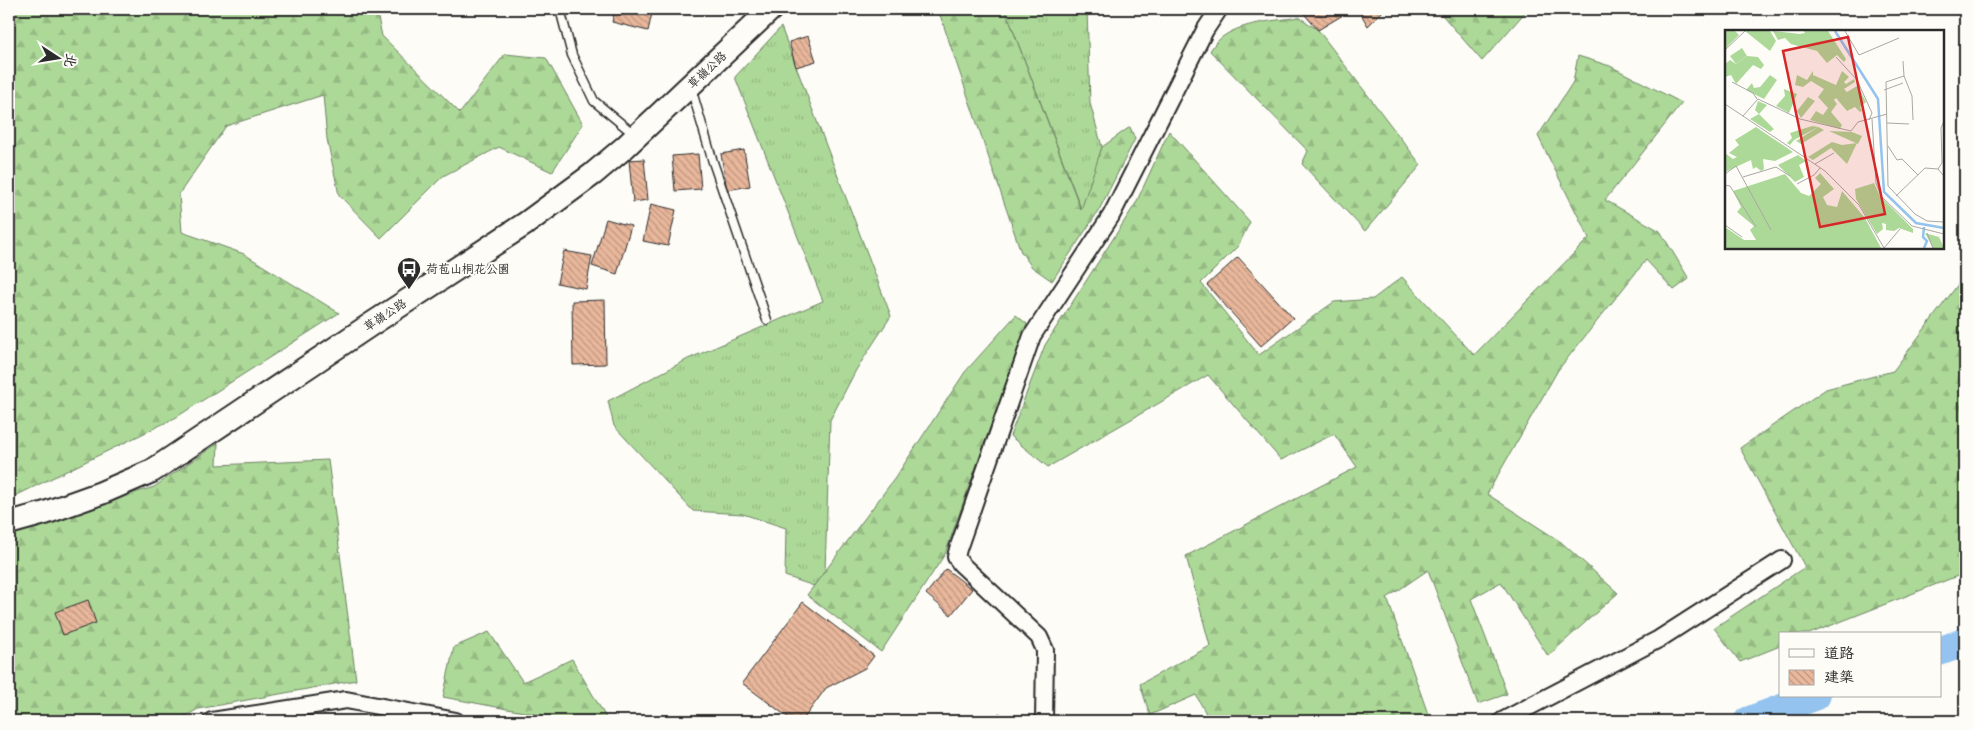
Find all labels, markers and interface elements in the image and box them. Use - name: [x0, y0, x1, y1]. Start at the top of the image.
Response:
- inset map: [1725, 30, 1944, 249]
- north arrow: [32, 32, 82, 82]
- street label: 草嶺公路: [683, 47, 731, 94]
- text: 北: [58, 51, 82, 70]
- bus stop icon: 荷苞山桐花公園: [396, 256, 422, 290]
- place label: 荷苞山桐花公園: [426, 260, 510, 279]
- street label: 草嶺公路: [360, 294, 411, 336]
- legend: [1779, 632, 1942, 698]
- text: 道路: [1824, 642, 1854, 666]
- text: 建築: [1824, 666, 1854, 690]

